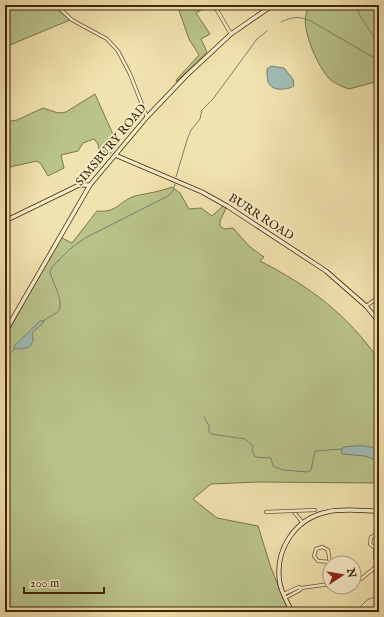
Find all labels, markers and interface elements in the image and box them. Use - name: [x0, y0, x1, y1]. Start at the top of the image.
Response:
- street label: SIMSBURY ROAD: [72, 101, 150, 189]
- street label: BURR ROAD: [225, 190, 297, 244]
- north arrow: [322, 555, 362, 595]
- text: N: [343, 566, 359, 580]
- scale bar: [24, 569, 104, 595]
- text: 200 m: [30, 576, 59, 591]

